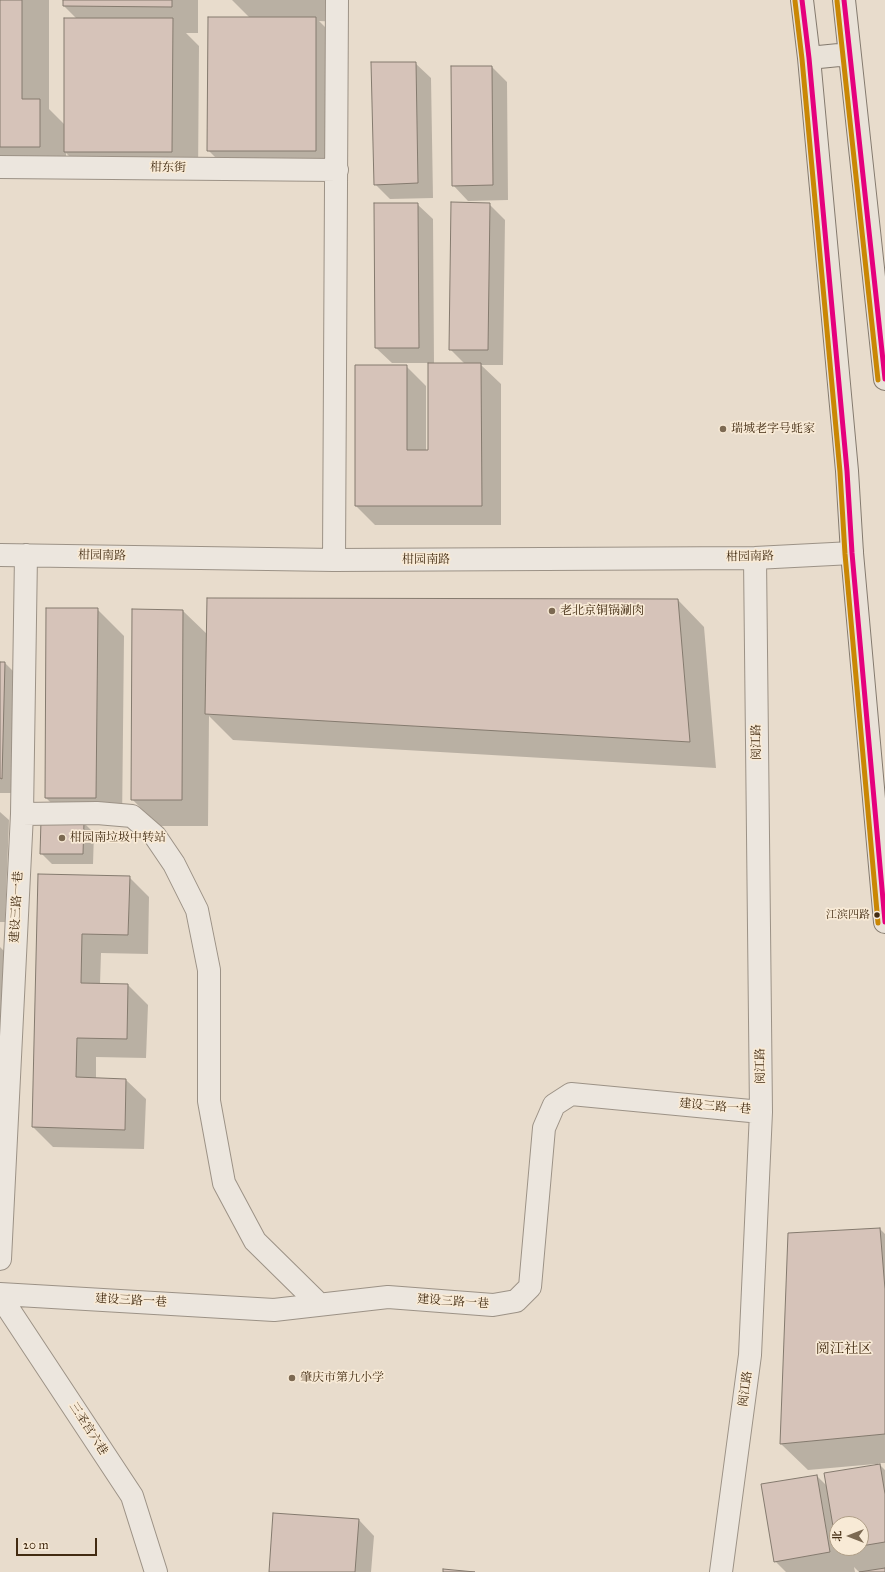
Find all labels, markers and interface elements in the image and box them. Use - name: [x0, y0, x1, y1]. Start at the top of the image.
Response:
- street label: 柑东街: [150, 160, 186, 176]
- place label: 瑞城老字号蚝家: [731, 422, 815, 436]
- marker: 瑞城老字号蚝家: [718, 424, 728, 434]
- street label: 柑园南路: [78, 548, 126, 564]
- street label: 柑园南路: [726, 549, 774, 565]
- street label: 柑园南路: [402, 553, 450, 567]
- place label: 老北京铜锅涮肉: [560, 604, 644, 618]
- marker: 老北京铜锅涮肉: [547, 606, 557, 616]
- street label: 阅江路: [749, 724, 765, 760]
- place label: 柑园南垃圾中转站: [70, 831, 166, 845]
- marker: 柑园南垃圾中转站: [57, 833, 67, 843]
- street label: 建设三路一巷: [8, 871, 26, 943]
- place label: 江滨四路: [826, 908, 870, 922]
- marker: 江滨四路: [872, 910, 882, 920]
- street label: 阅江路: [753, 1048, 769, 1084]
- street label: 建设三路一巷: [679, 1097, 751, 1117]
- street label: 建设三路一巷: [95, 1292, 167, 1310]
- street label: 建设三路一巷: [417, 1292, 489, 1312]
- district label: 阅江社区: [816, 1342, 872, 1358]
- street label: 阅江路: [736, 1370, 756, 1408]
- place label: 肇庆市第九小学: [300, 1371, 384, 1385]
- marker: 肇庆市第九小学: [287, 1373, 297, 1383]
- street label: 三圣宫六巷: [66, 1400, 110, 1458]
- north arrow: [829, 1516, 869, 1556]
- scale bar: [18, 1530, 99, 1556]
- text: 北: [831, 1531, 844, 1542]
- text: 20 m: [23, 1538, 49, 1552]

